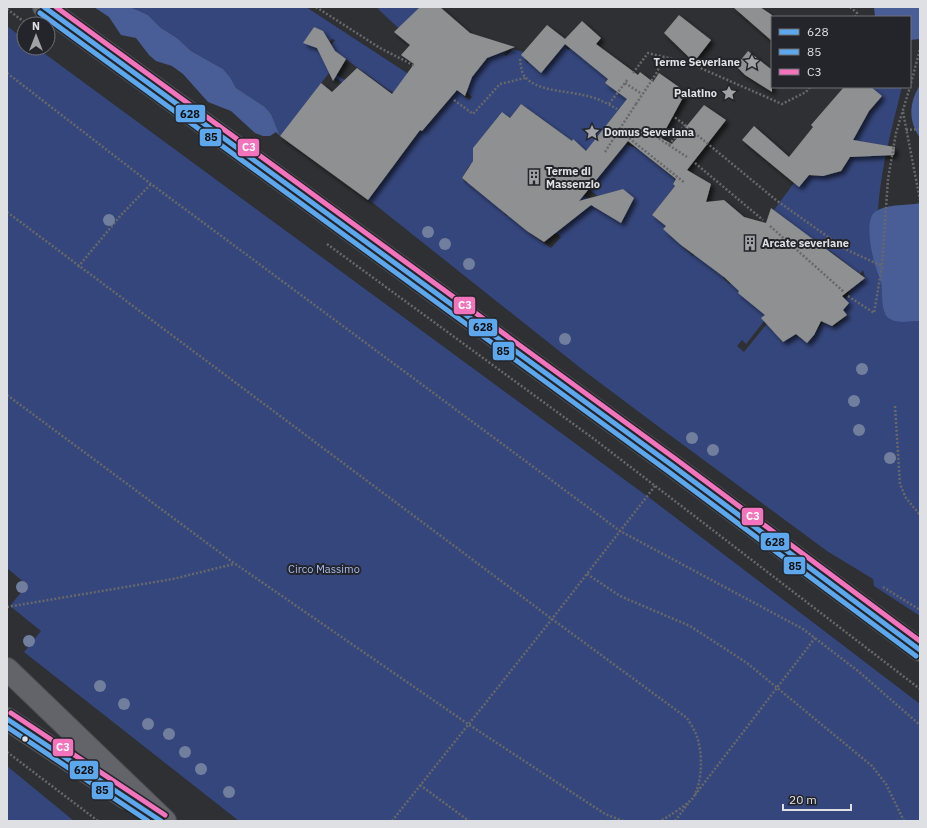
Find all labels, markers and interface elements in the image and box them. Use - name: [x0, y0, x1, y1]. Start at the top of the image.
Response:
- north arrow: [16, 16, 56, 56]
- legend: [771, 16, 911, 88]
- text: N: [32, 19, 40, 33]
- text: 628: [807, 24, 829, 39]
- text: 85: [807, 44, 821, 59]
- place icon: Terme Severiane: [743, 53, 761, 71]
- place label: Terme Severiane: [654, 55, 740, 69]
- text: C3: [807, 64, 822, 79]
- place icon: Palatino: [720, 84, 738, 102]
- place label: Palatino: [674, 86, 717, 100]
- line badge: 628: [175, 104, 206, 123]
- text: 628: [180, 107, 200, 121]
- place icon: Domus Severiana: [583, 123, 601, 141]
- place label: Domus Severiana: [604, 125, 694, 139]
- line badge: 85: [199, 128, 222, 147]
- text: 85: [204, 130, 218, 144]
- line badge: C3: [237, 138, 260, 157]
- text: C3: [242, 140, 256, 154]
- place label: Terme di Massenzio: [546, 164, 600, 191]
- building icon: Terme di Massenzio: [525, 168, 543, 186]
- building icon: Arcate severiane: [741, 234, 759, 252]
- place label: Arcate severiane: [762, 236, 849, 250]
- line badge: C3: [453, 296, 476, 315]
- text: C3: [458, 298, 472, 312]
- line badge: 628: [468, 318, 498, 337]
- text: 628: [473, 320, 493, 334]
- line badge: 85: [492, 341, 515, 361]
- text: 85: [496, 344, 510, 358]
- line badge: C3: [741, 507, 764, 526]
- text: C3: [746, 509, 760, 523]
- line badge: 628: [760, 532, 790, 551]
- text: 628: [765, 535, 785, 549]
- line badge: 85: [783, 556, 806, 575]
- text: 85: [788, 559, 802, 573]
- park label: Circo Massimo: [288, 562, 360, 576]
- unlabelled marker: [20, 734, 30, 744]
- line badge: C3: [52, 738, 74, 757]
- text: C3: [56, 740, 70, 754]
- line badge: 628: [69, 760, 99, 780]
- text: 628: [74, 763, 94, 777]
- line badge: 85: [91, 781, 114, 800]
- text: 85: [95, 783, 109, 797]
- scale bar: [783, 786, 851, 812]
- text: 20 m: [789, 792, 817, 807]

